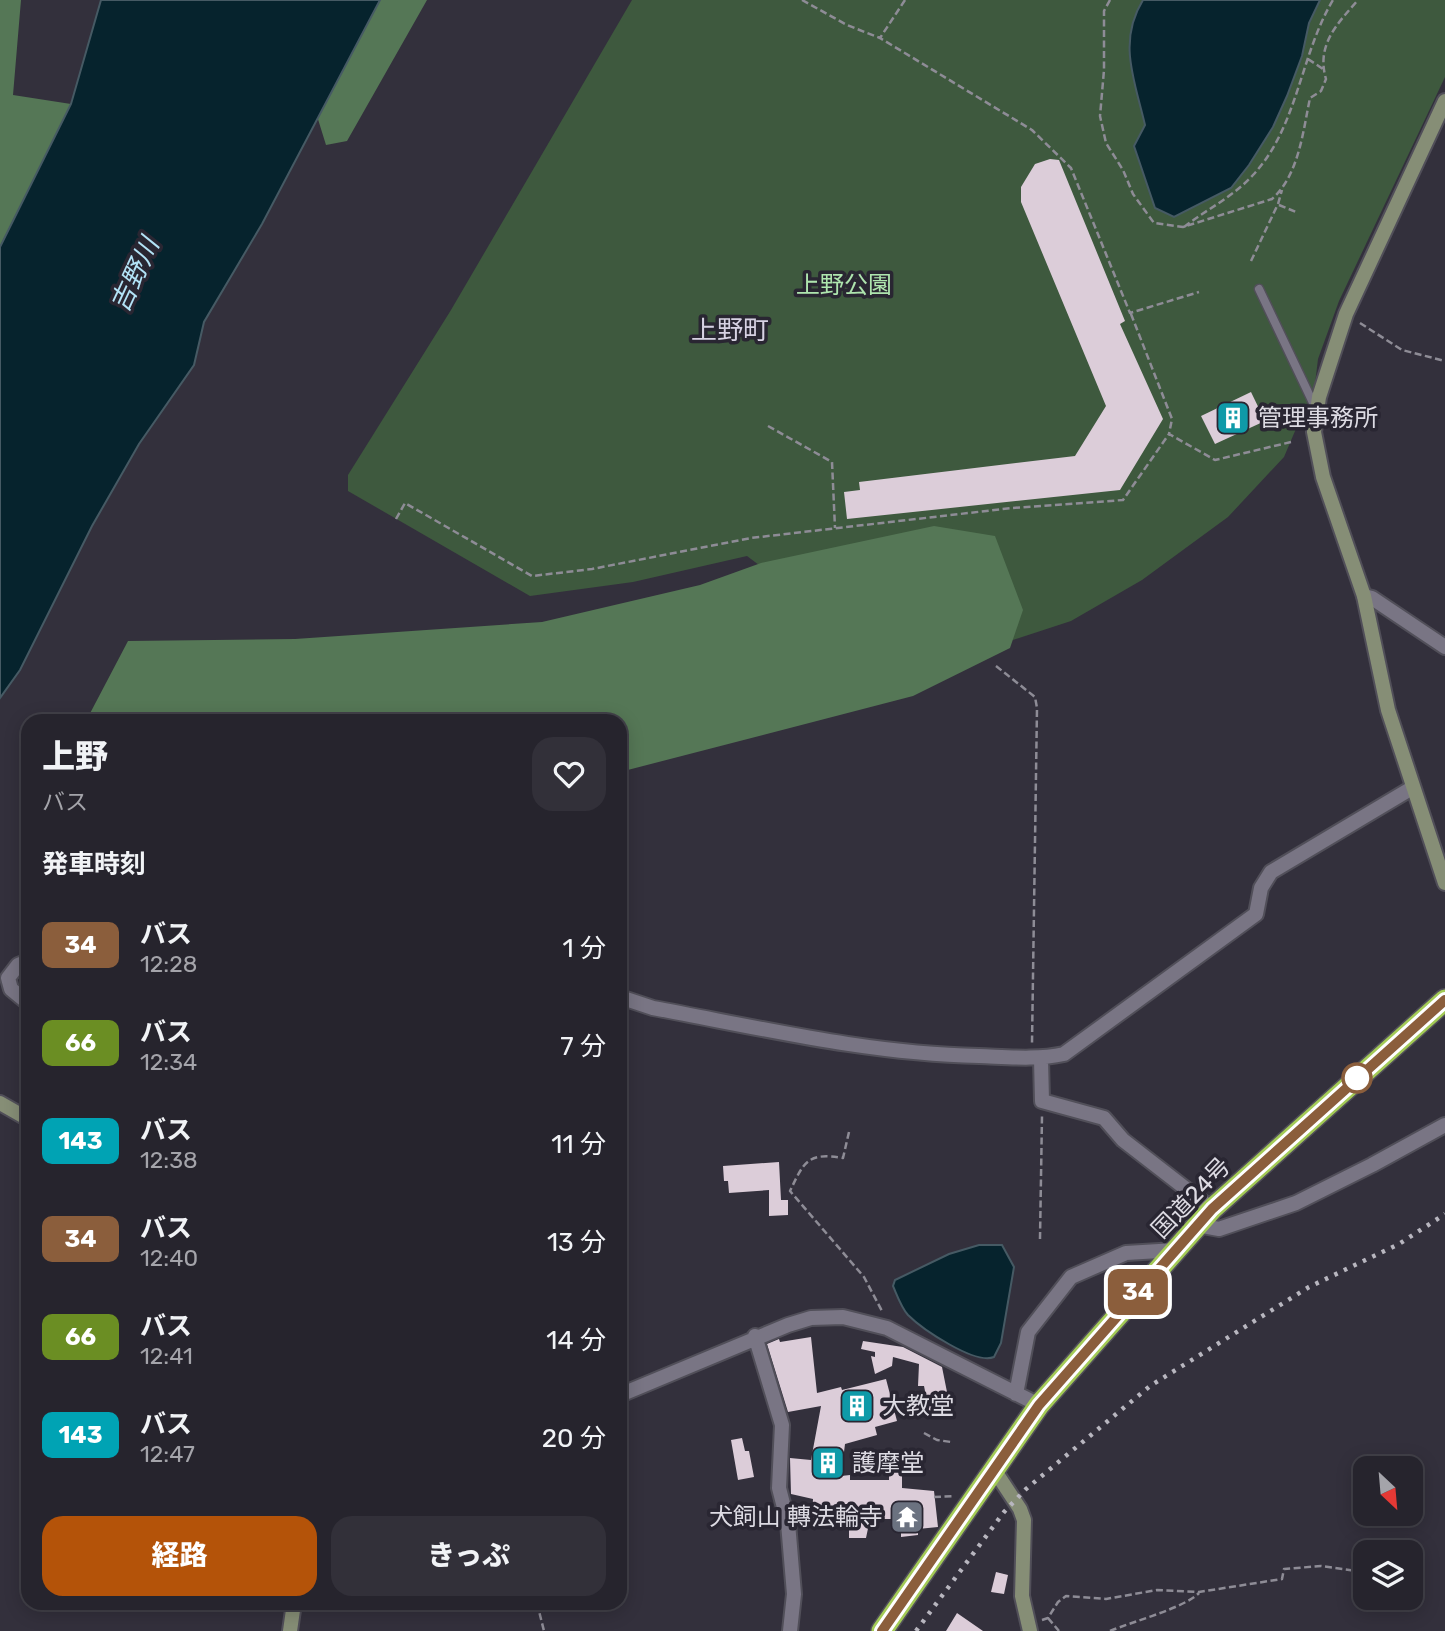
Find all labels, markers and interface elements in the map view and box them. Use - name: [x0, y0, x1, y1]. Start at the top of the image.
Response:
- water label: 吉野川: [104, 230, 167, 317]
- park label: 上野公園: [796, 271, 892, 299]
- district label: 上野町: [691, 315, 769, 346]
- building icon: 管理事務所: [1214, 399, 1252, 437]
- place label: 管理事務所: [1258, 404, 1378, 432]
- text: 上野: [42, 737, 108, 776]
- button: heart: [532, 737, 606, 811]
- text: バス: [42, 788, 88, 816]
- text: 発車時刻: [42, 849, 146, 880]
- text: バス: [140, 919, 192, 950]
- text: 34: [64, 931, 97, 959]
- text: 1 分: [563, 933, 606, 964]
- text: 12:28: [140, 950, 197, 978]
- text: バス: [140, 1017, 192, 1048]
- text: 66: [65, 1029, 96, 1057]
- text: 7 分: [560, 1031, 606, 1062]
- text: 12:34: [140, 1048, 197, 1076]
- unlabelled marker: [1342, 1063, 1372, 1093]
- text: バス: [140, 1115, 192, 1146]
- text: 143: [58, 1127, 103, 1155]
- text: 11 分: [551, 1129, 606, 1160]
- text: 12:38: [140, 1146, 198, 1174]
- street label: 国道24号: [1146, 1152, 1236, 1244]
- text: バス: [140, 1213, 192, 1244]
- text: 34: [64, 1225, 97, 1253]
- text: 13 分: [547, 1227, 606, 1258]
- text: 12:40: [140, 1244, 198, 1272]
- line badge: 34: [1106, 1269, 1170, 1315]
- text: 34: [1122, 1278, 1154, 1306]
- text: バス: [140, 1311, 192, 1342]
- text: 66: [65, 1323, 96, 1351]
- text: 14 分: [546, 1325, 606, 1356]
- text: 12:41: [140, 1342, 193, 1370]
- building icon: 大教堂: [838, 1387, 876, 1425]
- place label: 大教堂: [882, 1392, 954, 1420]
- text: バス: [140, 1409, 192, 1440]
- text: 143: [58, 1421, 103, 1449]
- text: 20 分: [542, 1423, 606, 1454]
- text: 12:47: [140, 1440, 195, 1468]
- building icon: 護摩堂: [809, 1444, 847, 1482]
- place label: 護摩堂: [852, 1449, 924, 1477]
- north arrow: [1353, 1456, 1423, 1526]
- map controls: [1353, 1456, 1423, 1610]
- temple icon: 犬飼山 轉法輪寺: [888, 1498, 926, 1536]
- place label: 犬飼山 轉法輪寺: [709, 1503, 883, 1531]
- button: 経路: [42, 1516, 317, 1596]
- button: きっぷ: [331, 1516, 606, 1596]
- button: layers: [1353, 1540, 1423, 1610]

